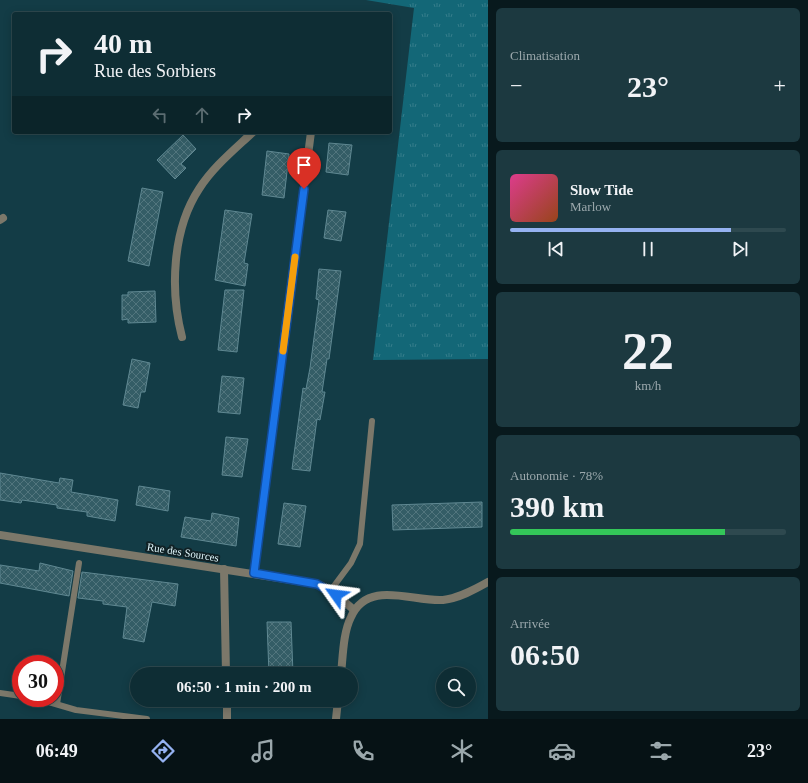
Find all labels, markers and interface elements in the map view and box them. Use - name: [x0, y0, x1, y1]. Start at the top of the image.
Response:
- icon: right: [28, 28, 80, 80]
- text: 40 m: [94, 28, 152, 59]
- text: Climatisation: [510, 48, 580, 63]
- text: Rue des Sorbiers: [94, 61, 216, 81]
- text: 23°: [627, 70, 669, 103]
- text: −: [510, 73, 522, 98]
- text: +: [774, 73, 786, 98]
- icon: left: [149, 104, 171, 126]
- icon: ahead: [191, 104, 213, 126]
- icon: right: [233, 104, 255, 126]
- pin: [287, 148, 321, 189]
- icon: arrive: [293, 154, 315, 176]
- text: Slow Tide: [570, 182, 633, 198]
- text: Marlow: [570, 199, 611, 214]
- icon: previous: [545, 238, 567, 260]
- icon: pause: [637, 238, 659, 260]
- icon: next: [729, 238, 751, 260]
- text: 22: [622, 323, 674, 380]
- text: km/h: [635, 378, 661, 393]
- text: Autonomie · 78%: [510, 468, 603, 483]
- text: 390 km: [510, 490, 604, 523]
- street label: Rue des Sources: [146, 540, 220, 564]
- position arrow: [315, 574, 357, 616]
- text: Arrivée: [510, 616, 550, 631]
- text: 06:50: [510, 638, 580, 671]
- speed limit sign: 30: [12, 655, 64, 707]
- map controls: [436, 667, 476, 707]
- button: search: [436, 667, 476, 707]
- text: 06:50 · 1 min · 200 m: [177, 679, 312, 695]
- icon: directions: [149, 737, 177, 765]
- icon: music: [249, 737, 277, 765]
- icon: phone: [349, 737, 377, 765]
- icon: climate: [448, 737, 476, 765]
- icon: car: [548, 737, 576, 765]
- icon: filters: [647, 737, 675, 765]
- text: 06:49: [36, 741, 78, 761]
- text: 23°: [747, 741, 772, 761]

